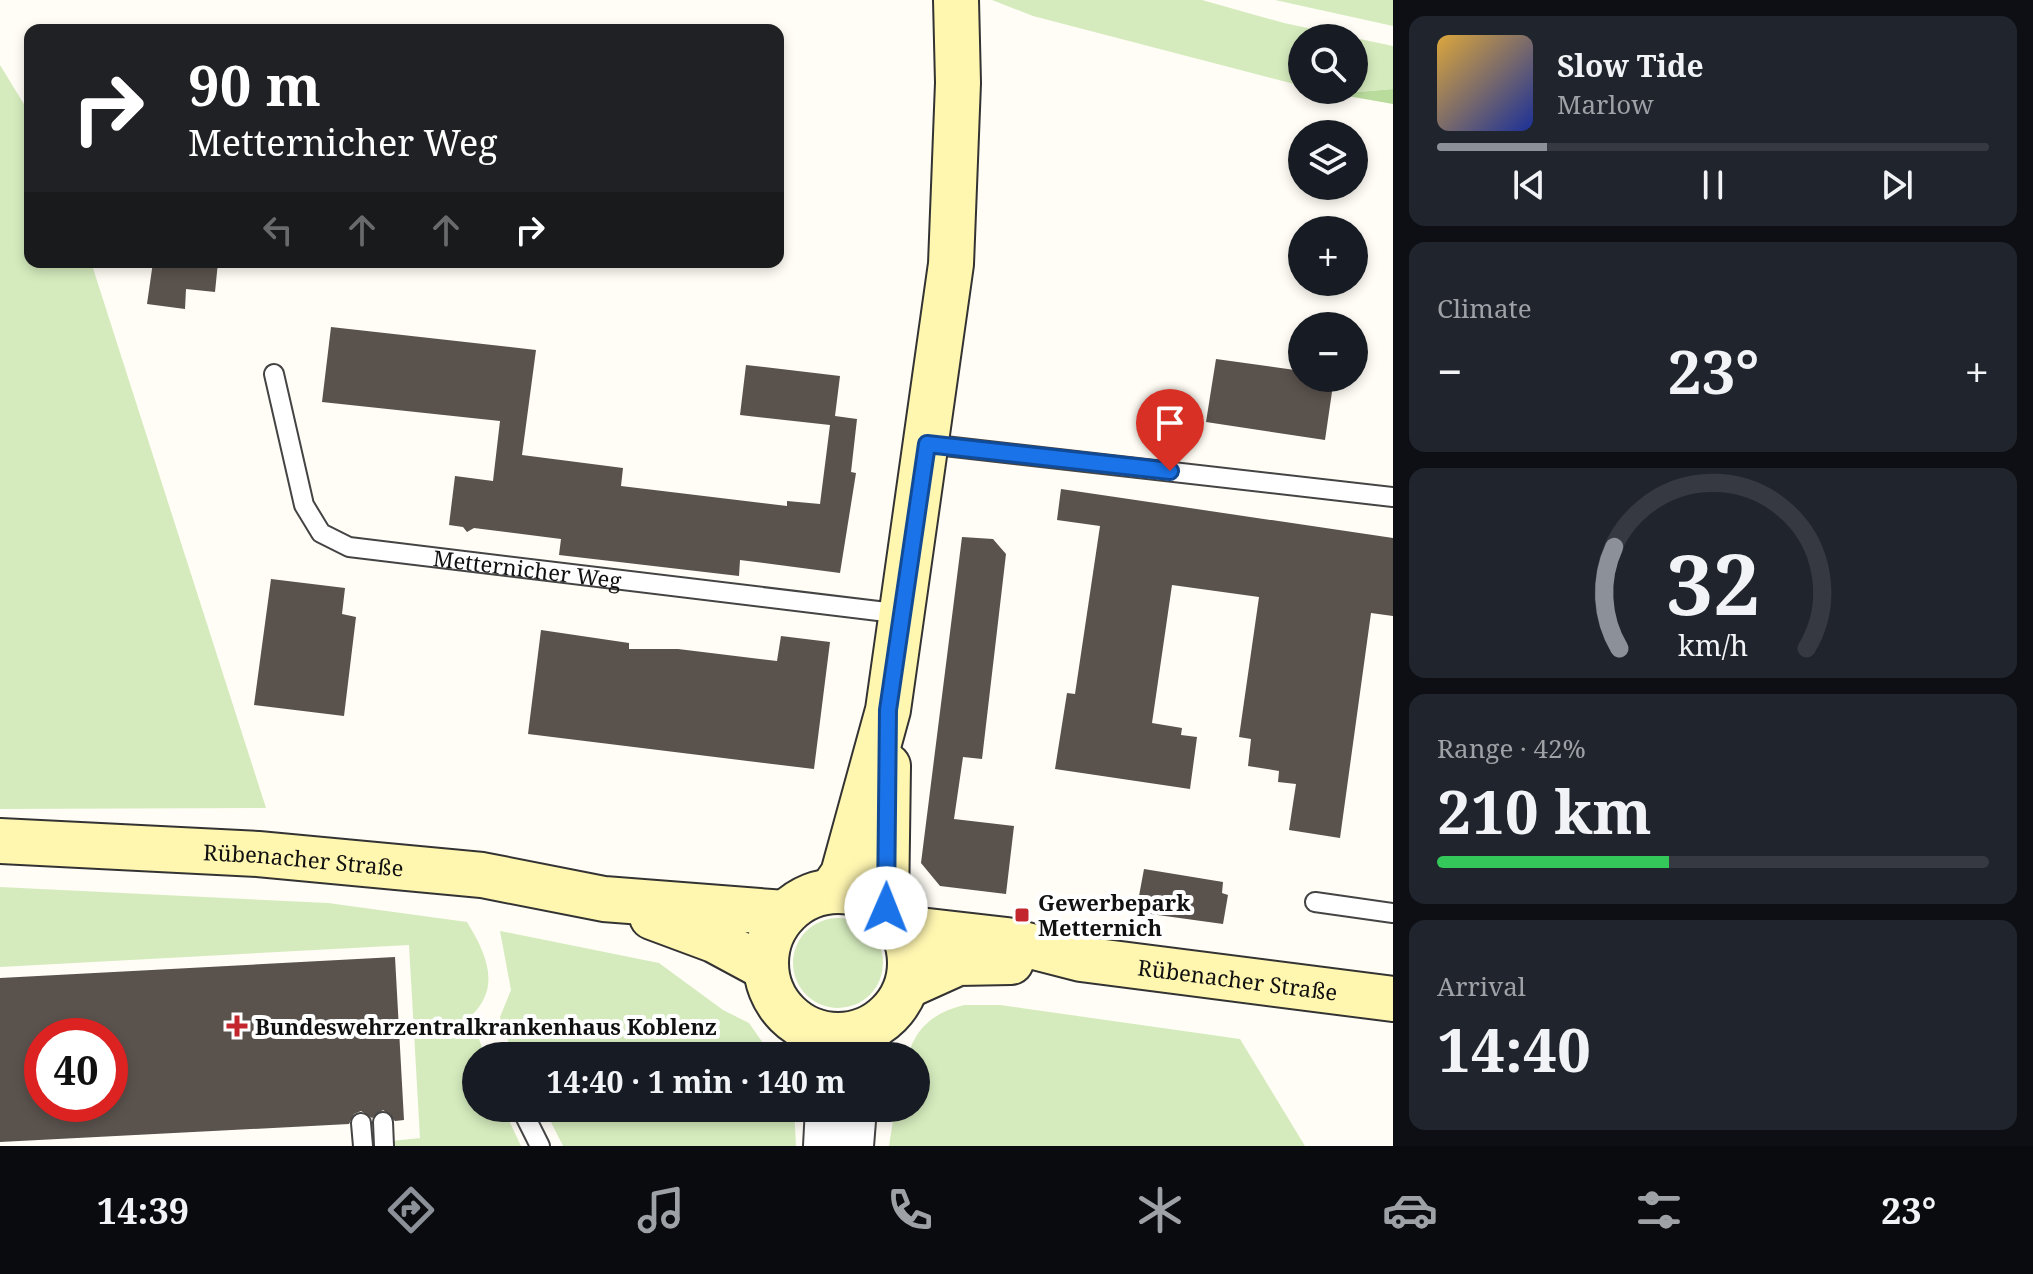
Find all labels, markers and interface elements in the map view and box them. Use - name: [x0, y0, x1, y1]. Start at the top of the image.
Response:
- map controls: [1288, 24, 1368, 392]
- button: search: [1288, 24, 1368, 104]
- text: Slow Tide: [1557, 45, 1704, 86]
- text: 90 m: [188, 46, 321, 122]
- icon: right: [56, 56, 160, 160]
- text: Marlow: [1557, 86, 1654, 122]
- text: Metternicher Weg: [188, 118, 498, 167]
- button: layers: [1288, 120, 1368, 200]
- icon: previous: [1507, 163, 1551, 207]
- icon: pause: [1691, 163, 1735, 207]
- icon: next: [1875, 163, 1919, 207]
- icon: left: [256, 208, 300, 252]
- icon: ahead: [340, 208, 384, 252]
- icon: ahead: [424, 208, 468, 252]
- icon: right: [508, 208, 552, 252]
- button: +: [1288, 216, 1368, 296]
- text: Climate: [1437, 290, 1532, 326]
- button: −: [1288, 312, 1368, 392]
- text: 23°: [1668, 330, 1759, 412]
- text: −: [1437, 341, 1462, 401]
- text: +: [1964, 341, 1989, 401]
- pin: [1136, 389, 1204, 471]
- icon: arrive: [1148, 401, 1192, 445]
- text: 32: [1666, 526, 1760, 639]
- street label: Metternicher Weg: [431, 542, 623, 595]
- text: km/h: [1678, 625, 1748, 664]
- text: Range · 42%: [1437, 730, 1586, 766]
- text: 210 km: [1437, 770, 1652, 852]
- street label: Rübenacher Straße: [202, 836, 405, 883]
- position arrow: [844, 866, 928, 950]
- place label: Gewerbepark Metternich: [1038, 887, 1190, 942]
- marker: Gewerbepark Metternich: [1013, 906, 1031, 924]
- street label: Rübenacher Straße: [1136, 951, 1339, 1007]
- text: Arrival: [1437, 968, 1526, 1004]
- text: 14:40: [1437, 1008, 1591, 1090]
- place label: Bundeswehrzentralkrankenhaus Koblenz: [255, 1011, 717, 1041]
- marker: Bundeswehrzentralkrankenhaus Koblenz: [226, 1015, 248, 1037]
- speed limit sign: 40: [24, 1018, 128, 1122]
- text: 14:40 · 1 min · 140 m: [547, 1061, 845, 1102]
- icon: directions: [383, 1182, 439, 1238]
- icon: music: [633, 1182, 689, 1238]
- icon: phone: [882, 1182, 938, 1238]
- icon: climate: [1132, 1182, 1188, 1238]
- icon: car: [1382, 1182, 1438, 1238]
- icon: filters: [1631, 1182, 1687, 1238]
- text: 14:39: [97, 1186, 189, 1235]
- text: 23°: [1881, 1186, 1936, 1235]

